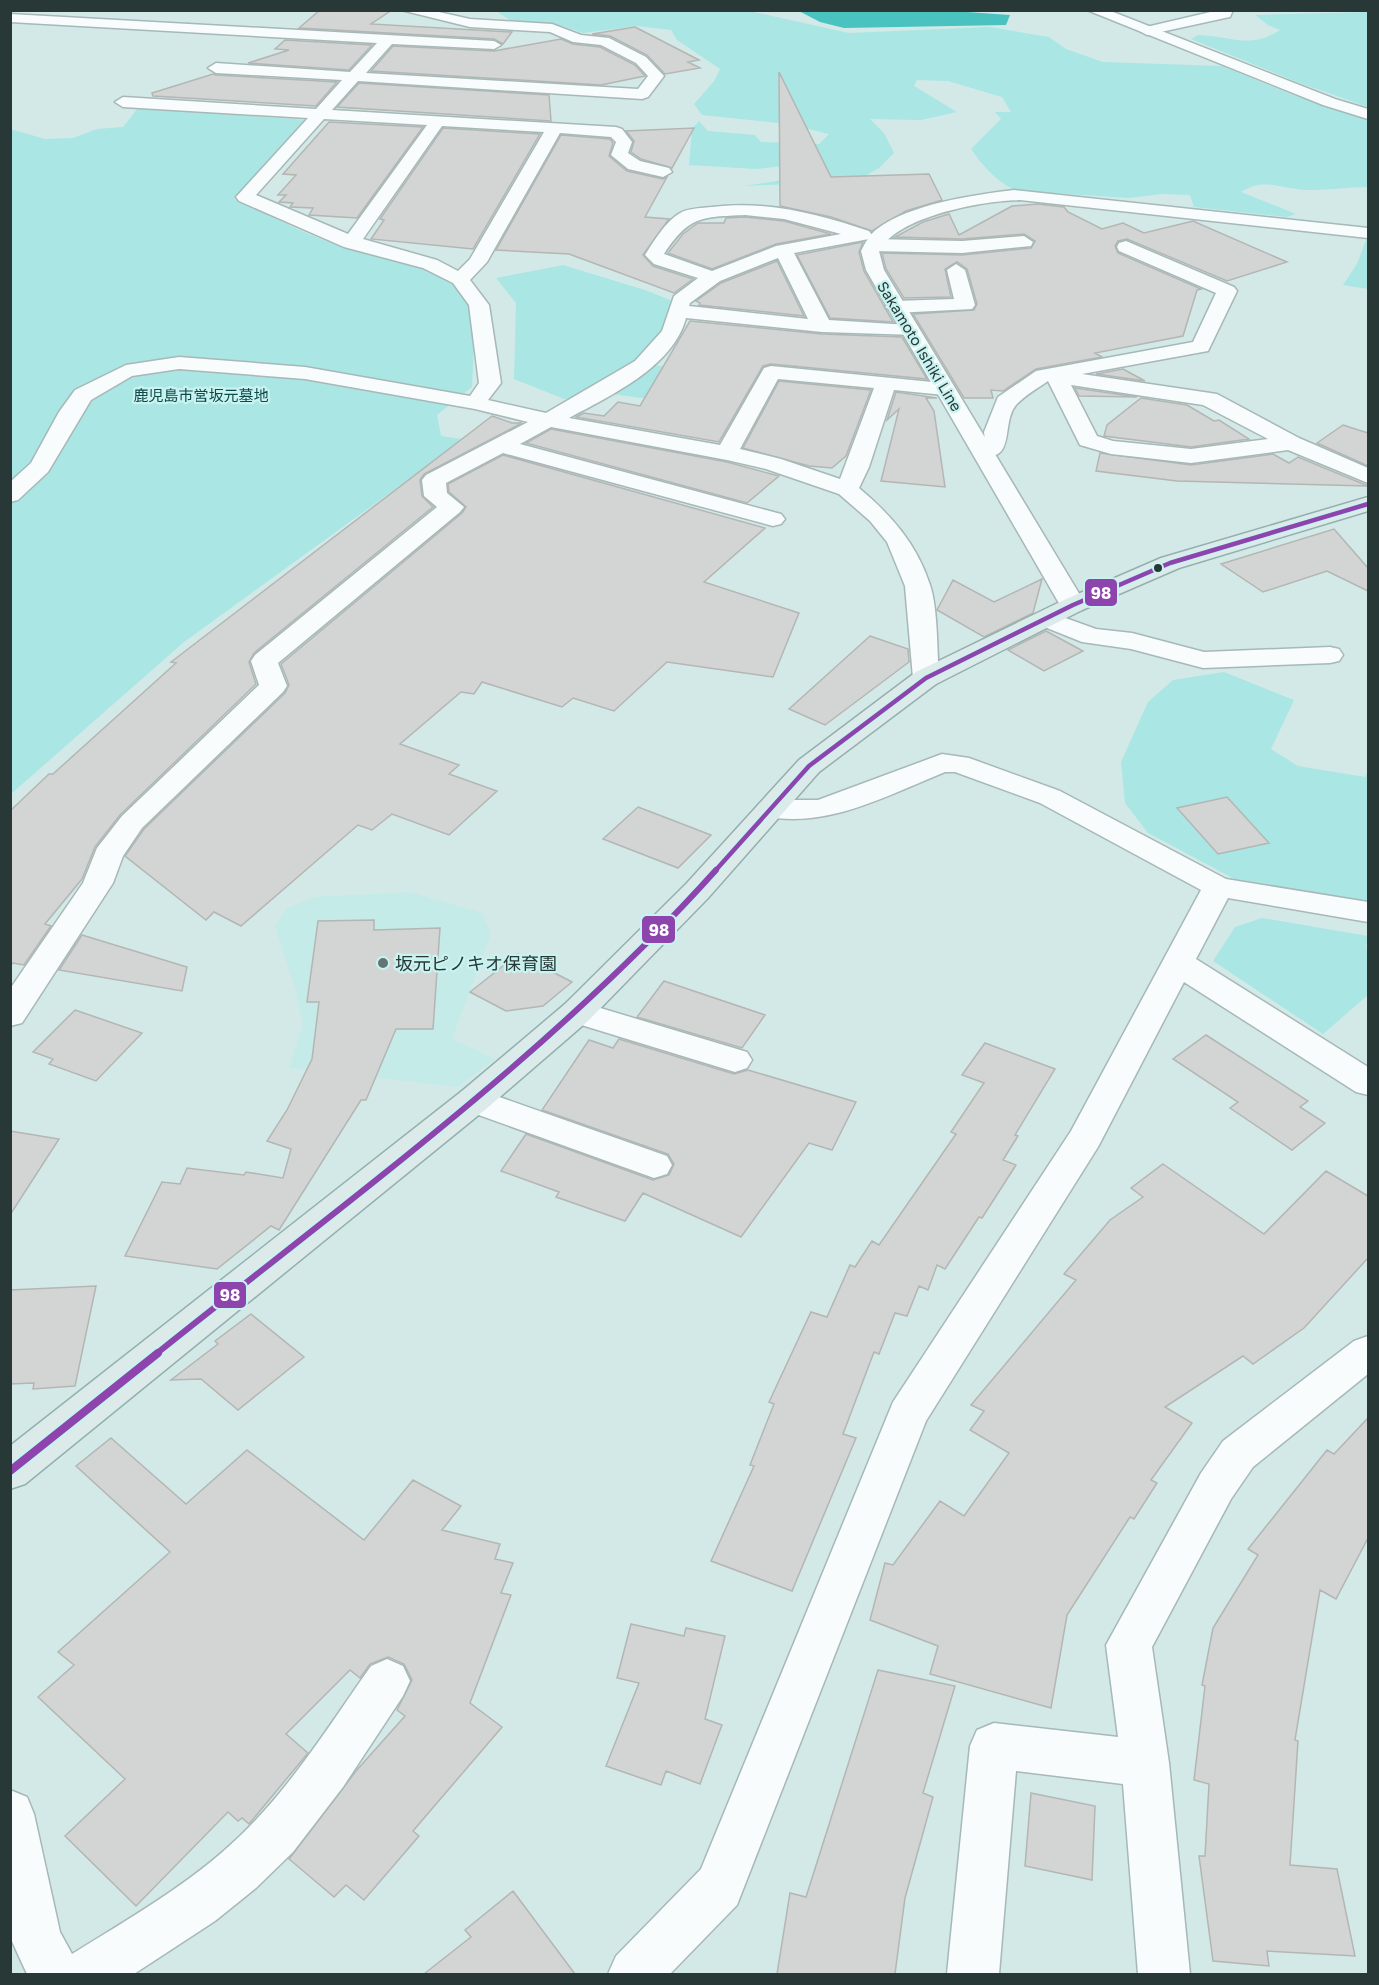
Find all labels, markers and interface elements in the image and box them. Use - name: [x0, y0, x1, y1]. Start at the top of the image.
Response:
- street label: Sakamoto Ishiki Line: [874, 278, 966, 415]
- park label: 鹿児島市営坂元墓地: [133, 386, 269, 404]
- unlabelled marker: [1152, 562, 1164, 574]
- line badge: 98: [1084, 578, 1118, 607]
- text: 98: [1091, 583, 1111, 603]
- line badge: 98: [641, 915, 676, 944]
- text: 98: [649, 920, 669, 940]
- place label: 坂元ピノキオ保育園: [395, 952, 557, 974]
- marker: 坂元ピノキオ保育園: [376, 956, 390, 970]
- line badge: 98: [213, 1281, 247, 1309]
- text: 98: [220, 1285, 240, 1305]

